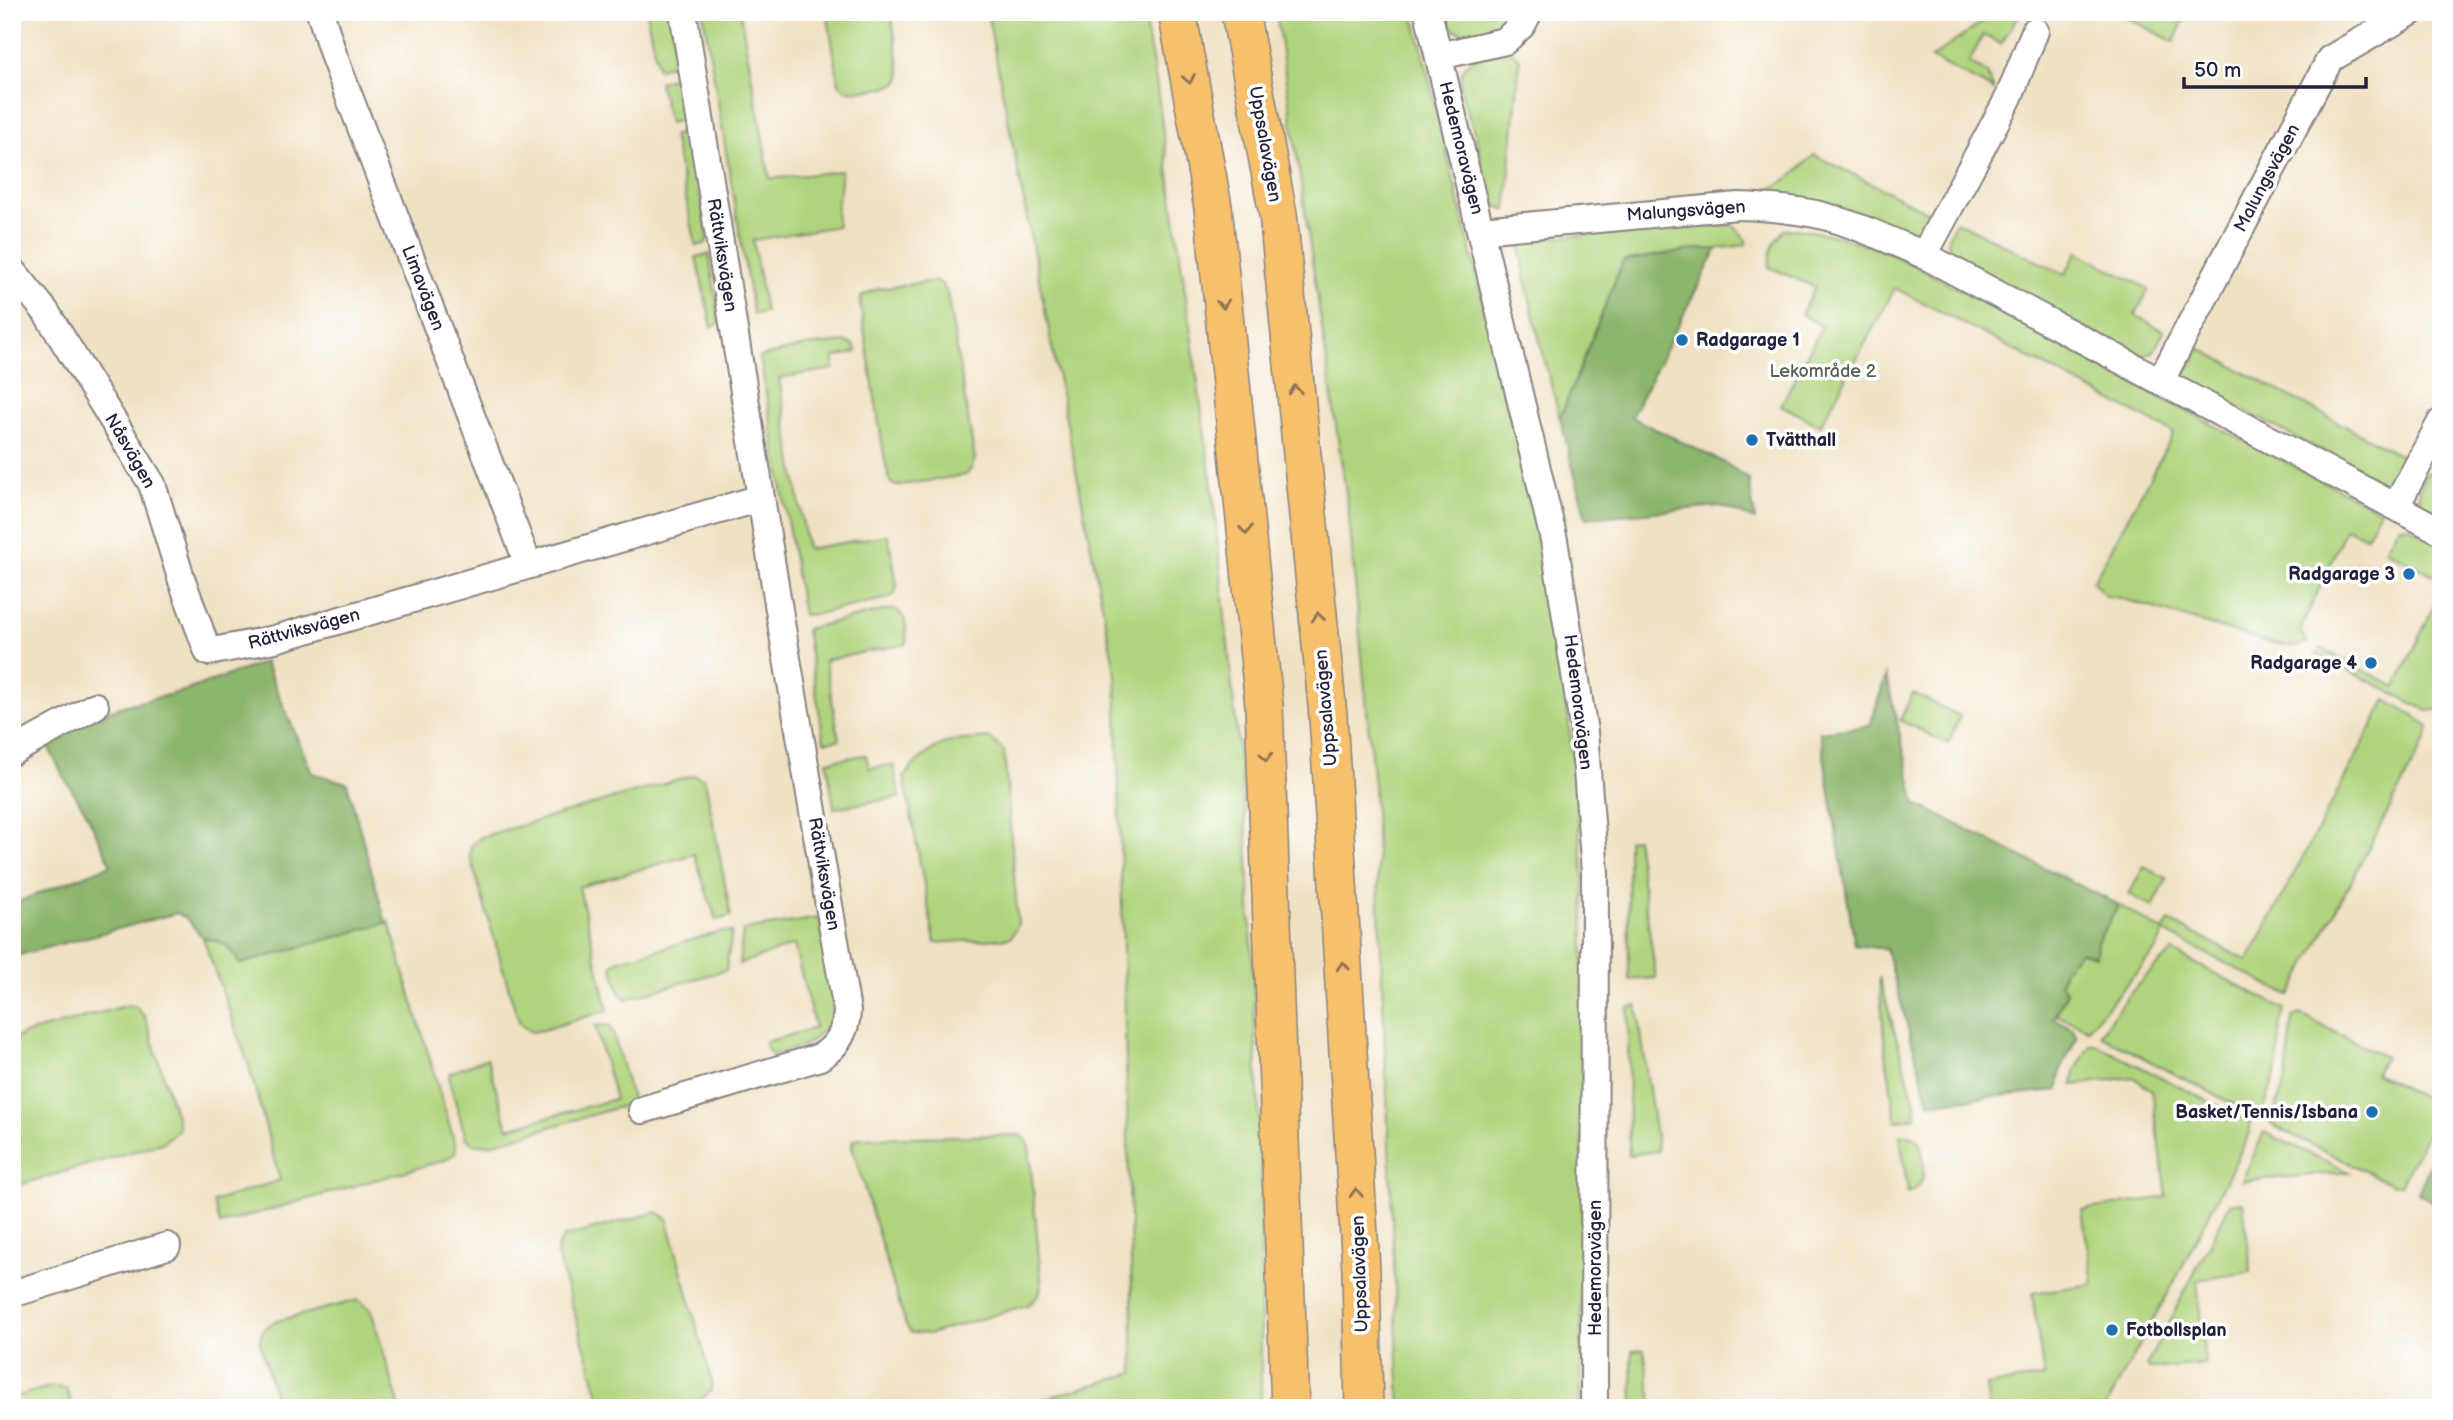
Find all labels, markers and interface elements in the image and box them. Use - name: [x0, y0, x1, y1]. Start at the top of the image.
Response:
- scale bar: [2184, 46, 2366, 90]
- text: 50 m: [2194, 58, 2241, 83]
- one-way arrow: [1181, 73, 1196, 85]
- street label: Hedemoravägen: [1434, 79, 1488, 217]
- street label: Uppsalavägen: [1244, 85, 1286, 203]
- street label: Malungsvägen: [2230, 120, 2304, 236]
- street label: Malungsvägen: [1626, 196, 1746, 226]
- street label: Rättviksvägen: [703, 197, 741, 313]
- street label: Limavägen: [397, 242, 449, 334]
- one-way arrow: [1215, 299, 1230, 310]
- place label: Radgarage 1: [1696, 330, 1800, 351]
- marker: Radgarage 1: [1674, 332, 1690, 348]
- park label: Lekområde 2: [1770, 361, 1877, 382]
- one-way arrow: [1288, 384, 1303, 396]
- street label: Nåsvägen: [100, 410, 160, 492]
- place label: Tvätthall: [1766, 430, 1836, 451]
- marker: Tvätthall: [1744, 432, 1760, 448]
- one-way arrow: [1238, 525, 1253, 536]
- place label: Radgarage 3: [2288, 564, 2395, 585]
- marker: Radgarage 3: [2401, 566, 2417, 582]
- street label: Rättviksvägen: [246, 604, 362, 654]
- one-way arrow: [1311, 611, 1326, 622]
- street label: Hedemoravägen: [1559, 633, 1597, 771]
- street label: Uppsalavägen: [1310, 649, 1342, 767]
- place label: Radgarage 4: [2250, 653, 2357, 674]
- marker: Radgarage 4: [2363, 655, 2379, 671]
- one-way arrow: [1258, 752, 1273, 763]
- street label: Rättviksvägen: [804, 816, 844, 932]
- one-way arrow: [1336, 960, 1351, 971]
- place label: Basket/Tennis/Isbana: [2175, 1102, 2358, 1123]
- marker: Basket/Tennis/Isbana: [2364, 1104, 2380, 1120]
- one-way arrow: [1349, 1187, 1364, 1198]
- street label: Hedemoravägen: [1585, 1200, 1606, 1336]
- street label: Uppsalavägen: [1347, 1215, 1373, 1333]
- place label: Fotbollsplan: [2126, 1320, 2227, 1341]
- marker: Fotbollsplan: [2104, 1322, 2120, 1338]

